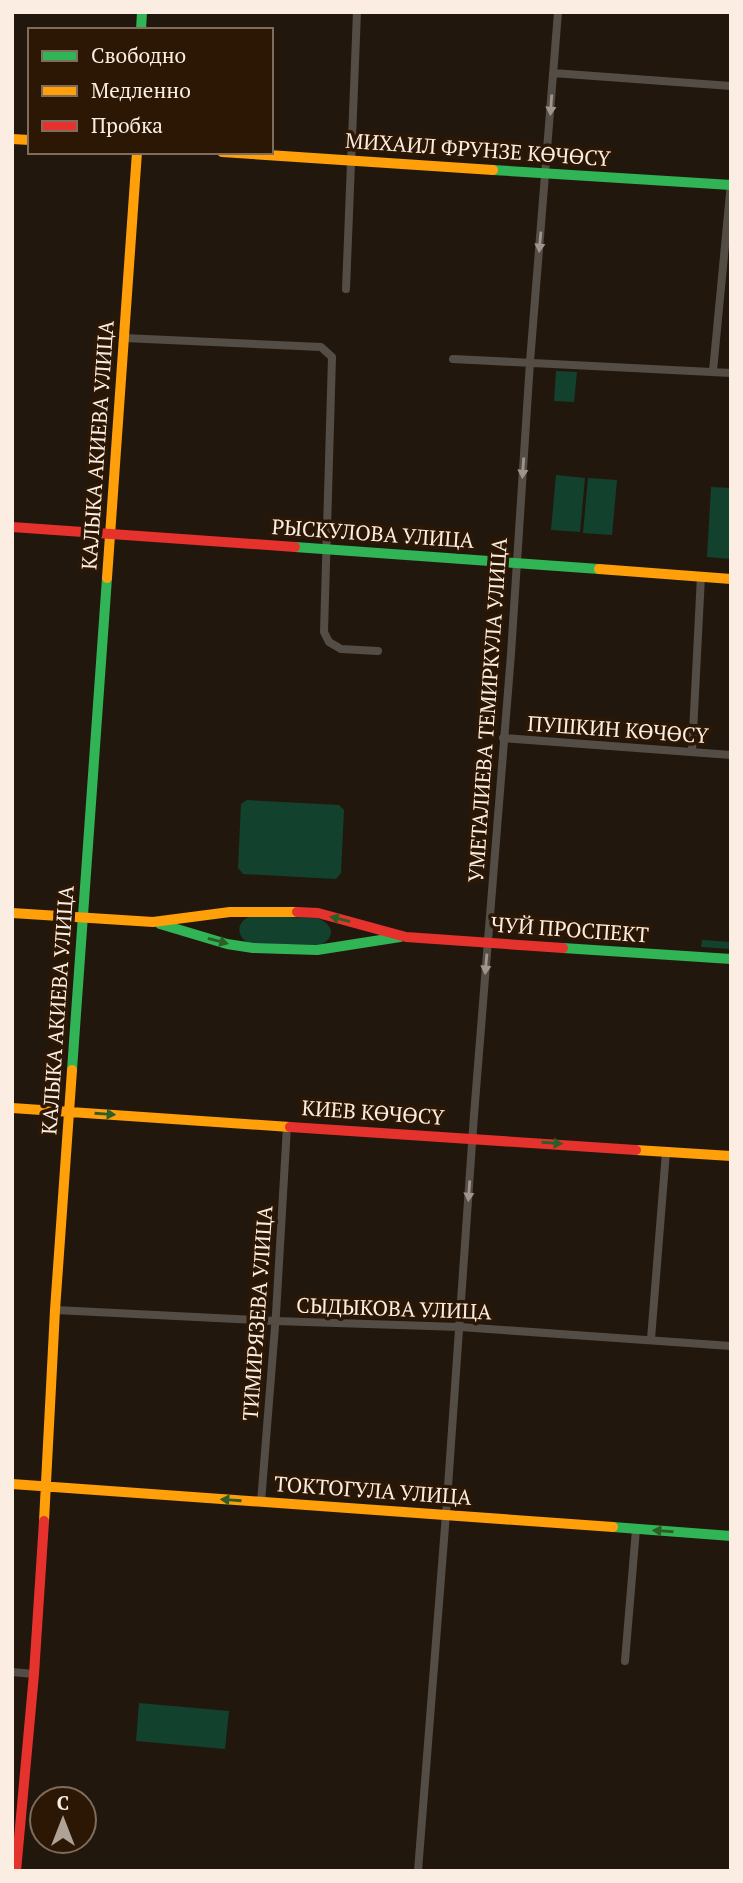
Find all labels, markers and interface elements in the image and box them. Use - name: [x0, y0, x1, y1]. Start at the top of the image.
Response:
- legend: [28, 28, 273, 154]
- text: Свободно: [91, 41, 186, 69]
- text: Медленно: [91, 76, 191, 104]
- one-way arrow: [545, 94, 556, 116]
- text: Пробка: [91, 111, 163, 139]
- street label: МИХАИЛ ФРУНЗЕ КӨЧӨСҮ: [344, 126, 612, 172]
- one-way arrow: [534, 231, 545, 253]
- street label: КАЛЫКА АКИЕВА УЛИЦА: [74, 319, 120, 571]
- one-way arrow: [517, 458, 528, 480]
- street label: РЫСКУЛОВА УЛИЦА: [271, 512, 476, 554]
- street label: УМЕТАЛИЕВА ТЕМИРКУЛА УЛИЦА: [461, 536, 513, 883]
- street label: ПУШКИН КӨЧӨСҮ: [527, 709, 710, 749]
- street label: КАЛЫКА АКИЕВА УЛИЦА: [34, 884, 80, 1136]
- street label: ЧУЙ ПРОСПЕКТ: [490, 910, 650, 948]
- one-way arrow: [329, 913, 351, 924]
- one-way arrow: [207, 936, 229, 947]
- one-way arrow: [480, 953, 491, 975]
- street label: КИЕВ КӨЧӨСҮ: [301, 1093, 446, 1131]
- one-way arrow: [94, 1109, 116, 1120]
- one-way arrow: [541, 1138, 563, 1149]
- one-way arrow: [463, 1180, 474, 1202]
- street label: ТИМИРЯЗЕВА УЛИЦА: [236, 1204, 279, 1421]
- street label: СЫДЫКОВА УЛИЦА: [296, 1291, 493, 1325]
- street label: ТОКТОГУЛА УЛИЦА: [273, 1469, 473, 1511]
- one-way arrow: [220, 1494, 242, 1505]
- one-way arrow: [651, 1525, 673, 1536]
- north arrow: [28, 1785, 98, 1855]
- text: С: [57, 1790, 69, 1815]

